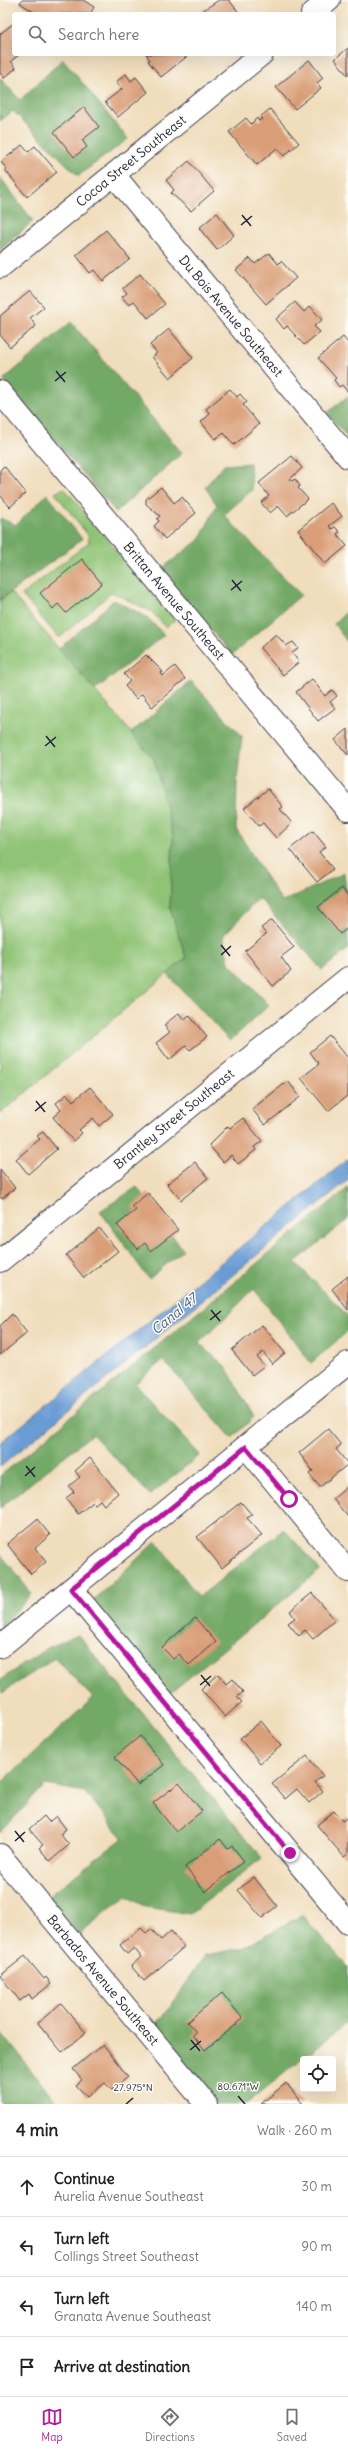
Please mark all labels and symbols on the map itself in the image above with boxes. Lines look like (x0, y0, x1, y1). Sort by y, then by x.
street label: Cocoa Street Southeast (73, 111, 190, 211)
street label: Du Bois Avenue Southeast (175, 252, 287, 381)
street label: Brittan Avenue Southeast (120, 538, 229, 664)
street label: Brantley Street Southeast (110, 1065, 238, 1173)
water label: Canal 47 (147, 1288, 202, 1338)
route start (280, 1490, 298, 1508)
route end (281, 1844, 299, 1862)
street label: Barbados Avenue Southeast (43, 1911, 163, 2049)
text: 80.671°W (217, 2080, 259, 2093)
text: 27.975°N (113, 2081, 153, 2094)

